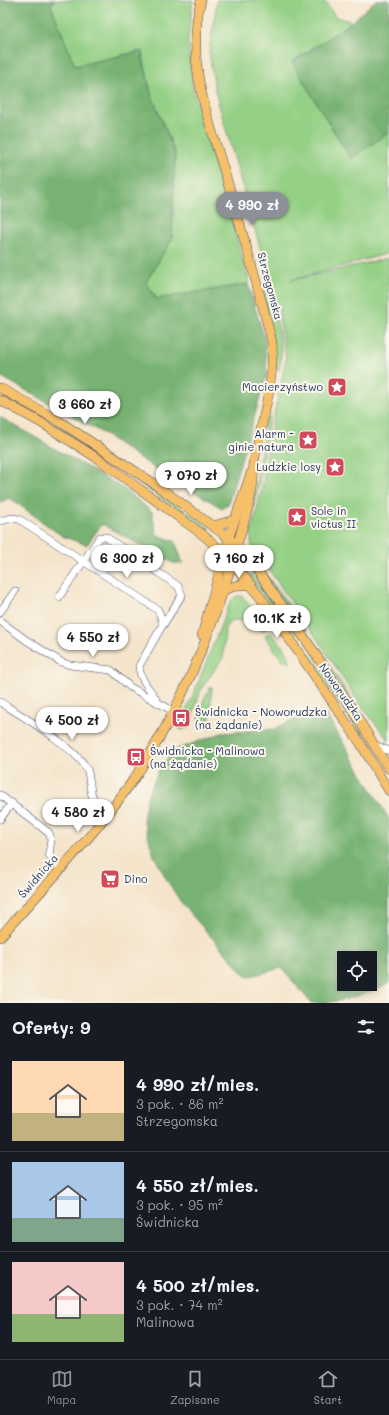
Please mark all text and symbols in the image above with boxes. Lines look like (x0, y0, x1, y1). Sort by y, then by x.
pin: 4 990 zł (211, 192, 293, 226)
text: 4 990 zł (225, 196, 279, 213)
street label: Strzegomska (254, 251, 287, 321)
place icon: Macierzyństwo (326, 376, 348, 398)
place label: Macierzyństwo (242, 379, 323, 394)
pin: 3 660 zł (44, 391, 126, 425)
text: 3 660 zł (58, 395, 112, 412)
place label: Alarm - ginie natura (228, 426, 294, 454)
place icon: Alarm - ginie natura (297, 429, 319, 451)
place icon: Ludzkie losy (324, 456, 346, 478)
place label: Ludzkie losy (256, 459, 321, 474)
pin: 7 070 zł (150, 462, 232, 496)
text: 7 070 zł (165, 466, 217, 483)
place label: Sole in victus II (311, 503, 356, 531)
place icon: Sole in victus II (286, 506, 308, 528)
pin: 6 300 zł (86, 545, 168, 579)
pin: 7 160 zł (198, 545, 280, 579)
text: 6 300 zł (100, 549, 154, 566)
text: 7 160 zł (214, 549, 264, 566)
pin: 10.1K zł (236, 605, 318, 639)
text: 10.1K zł (252, 609, 302, 626)
pin: 4 550 zł (52, 624, 134, 658)
text: 4 550 zł (66, 628, 120, 645)
street label: Noworudzka (316, 660, 367, 724)
place label: Świdnicka - Noworudzka (na żądanie) (195, 704, 328, 732)
pin: 4 500 zł (31, 707, 113, 741)
bus stop icon: Świdnicka - Noworudzka (na żądanie) (170, 707, 192, 729)
text: 4 500 zł (45, 711, 99, 728)
place label: Świdnicka - Malinowa (na żądanie) (150, 743, 265, 771)
bus stop icon: Świdnicka - Malinowa (na żądanie) (125, 746, 147, 768)
pin: 4 580 zł (37, 799, 119, 833)
text: 4 580 zł (51, 803, 105, 820)
street label: Świdnicka (14, 850, 61, 901)
supermarket icon: Dino (99, 868, 121, 890)
place label: Dino (124, 871, 148, 886)
map controls (337, 951, 377, 991)
button: locate (337, 951, 377, 991)
text: Oferty: 9 (12, 1016, 91, 1038)
icon: filters (355, 1016, 377, 1038)
text: 4 990 zł/mies. (136, 1073, 259, 1095)
icon: home (44, 1077, 92, 1125)
text: 3 pok. · 86 m² (136, 1095, 223, 1112)
text: Strzegomska (136, 1112, 218, 1129)
text: 4 550 zł/mies. (136, 1174, 259, 1196)
icon: home (44, 1178, 92, 1226)
text: 3 pok. · 95 m² (136, 1196, 223, 1213)
text: Świdnicka (136, 1213, 199, 1230)
text: 4 500 zł/mies. (136, 1274, 260, 1296)
icon: home (44, 1278, 92, 1326)
text: 3 pok. · 74 m² (136, 1296, 223, 1313)
text: Malinowa (136, 1313, 195, 1330)
tab: Mapa (47, 1368, 76, 1407)
tab: Zapisane (170, 1368, 220, 1407)
tab: Start (314, 1368, 342, 1407)

